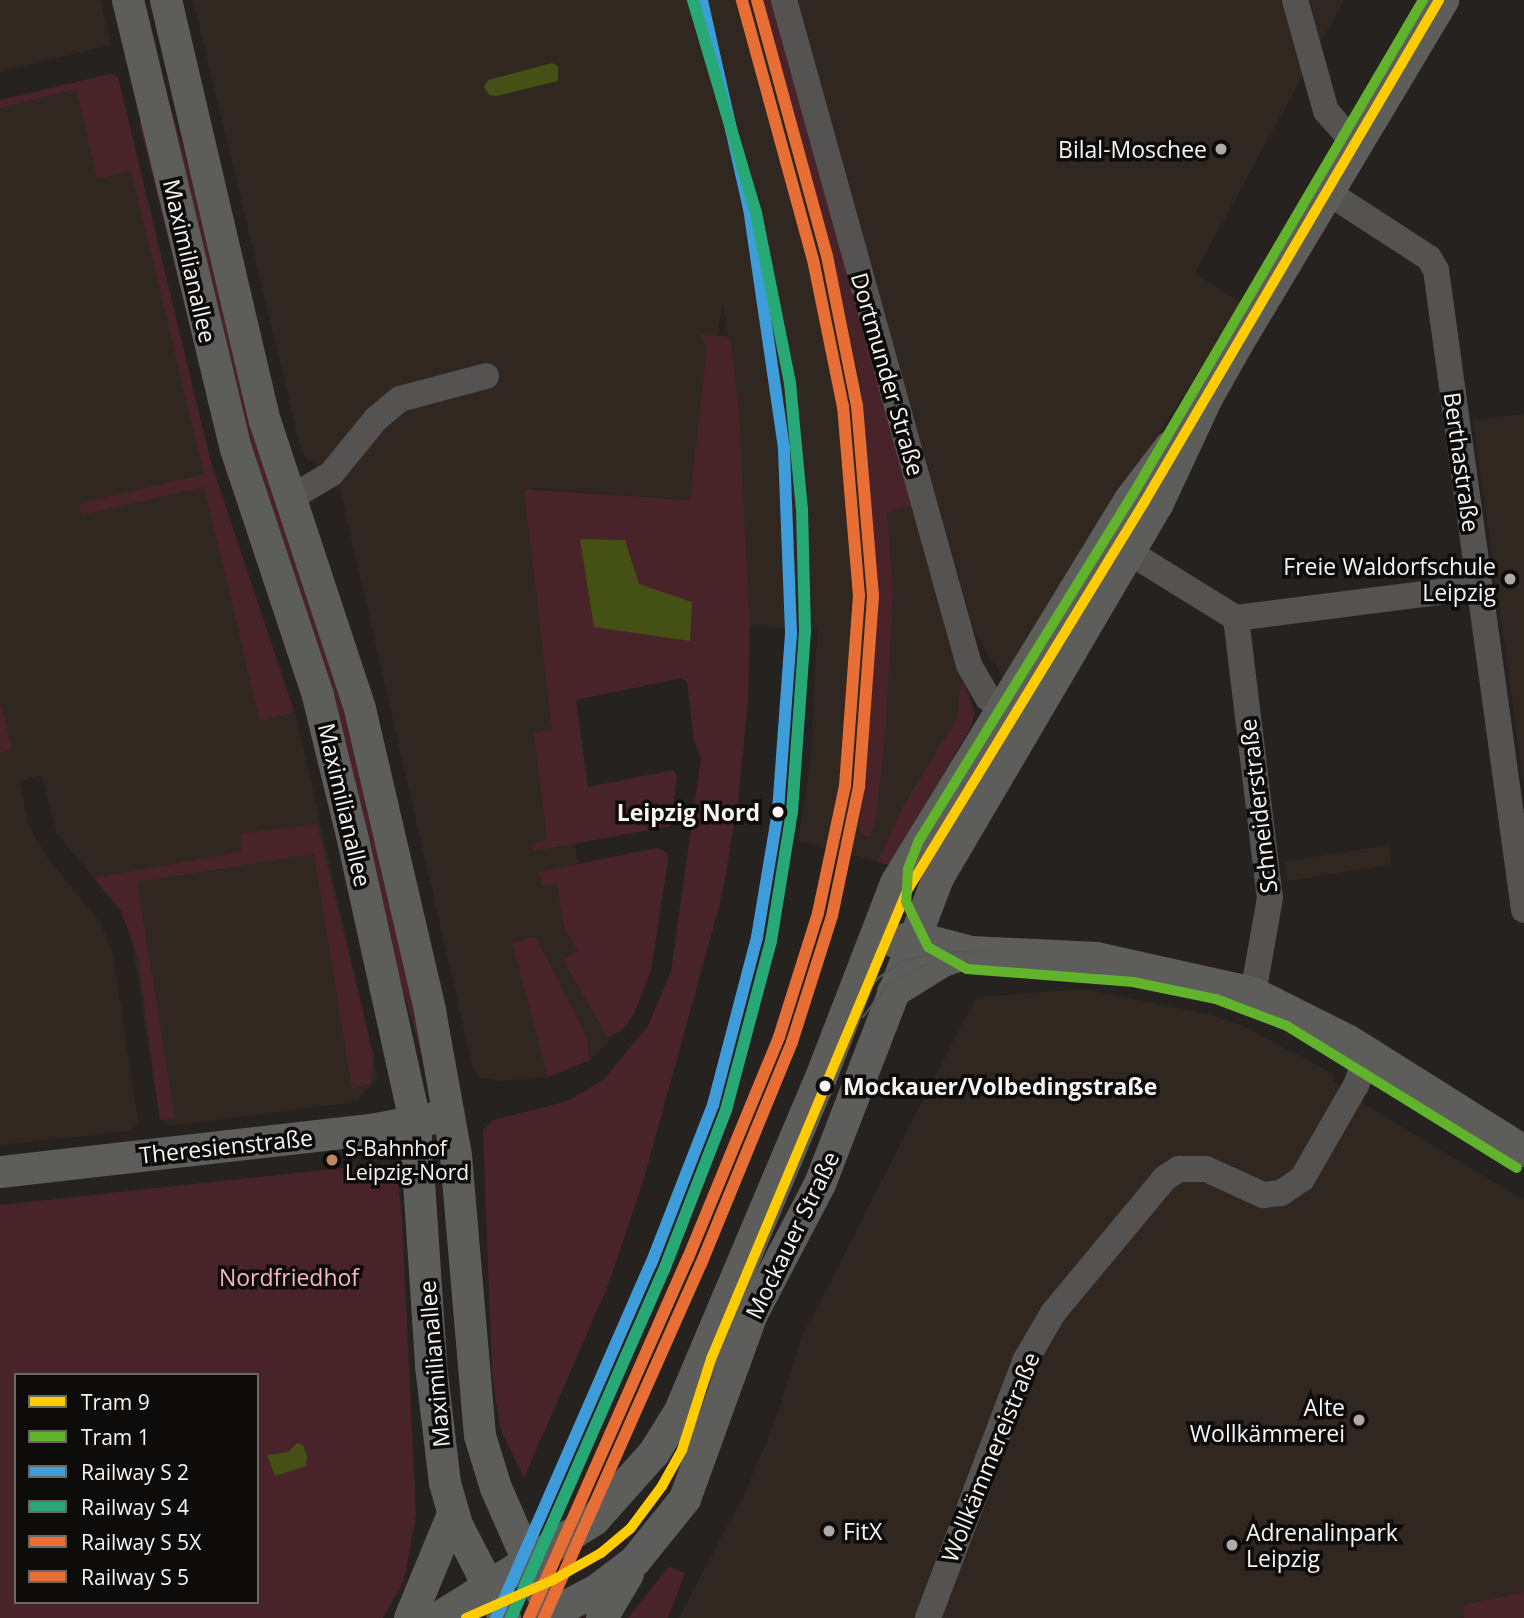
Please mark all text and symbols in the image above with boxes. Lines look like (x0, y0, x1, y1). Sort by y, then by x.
place label: Bilal-Moschee (1058, 135, 1207, 163)
marker: Bilal-Moschee (1213, 141, 1229, 157)
street label: Maximilianallee (158, 176, 222, 346)
street label: Dortmunder Straße (846, 269, 930, 479)
street label: Berthastraße (1439, 390, 1485, 534)
place label: Freie Waldorfschule Leipzig (1283, 552, 1496, 606)
marker: Freie Waldorfschule Leipzig (1502, 571, 1518, 587)
street label: Schneiderstraße (1234, 717, 1282, 895)
street label: Maximilianallee (313, 720, 377, 890)
place label: Leipzig Nord (617, 798, 760, 826)
marker: Leipzig Nord (766, 800, 790, 824)
place label: Mockauer/Volbedingstraße (843, 1072, 1157, 1100)
marker: Mockauer/Volbedingstraße (813, 1074, 837, 1098)
street label: Theresienstraße (138, 1123, 314, 1169)
place label: S-Bahnhof Leipzig-Nord (345, 1135, 469, 1185)
street label: Mockauer Straße (739, 1147, 845, 1323)
marker: S-Bahnhof Leipzig-Nord (325, 1153, 339, 1167)
park label: Nordfriedhof (219, 1263, 359, 1291)
street label: Maximilianallee (413, 1280, 455, 1448)
street label: Wollkämmereistraße (935, 1348, 1045, 1566)
legend (14, 1373, 259, 1604)
text: Tram 9 (81, 1388, 150, 1416)
place label: Alte Wollkämmerei (1190, 1393, 1345, 1447)
marker: Alte Wollkämmerei (1351, 1412, 1367, 1428)
text: Tram 1 (81, 1423, 150, 1451)
text: Railway S 2 (81, 1458, 189, 1486)
text: Railway S 4 (81, 1493, 189, 1521)
place label: FitX (843, 1517, 882, 1545)
place label: Adrenalinpark Leipzig (1246, 1518, 1398, 1572)
marker: FitX (821, 1523, 837, 1539)
text: Railway S 5X (81, 1528, 201, 1556)
marker: Adrenalinpark Leipzig (1224, 1537, 1240, 1553)
text: Railway S 5 (81, 1563, 189, 1591)

